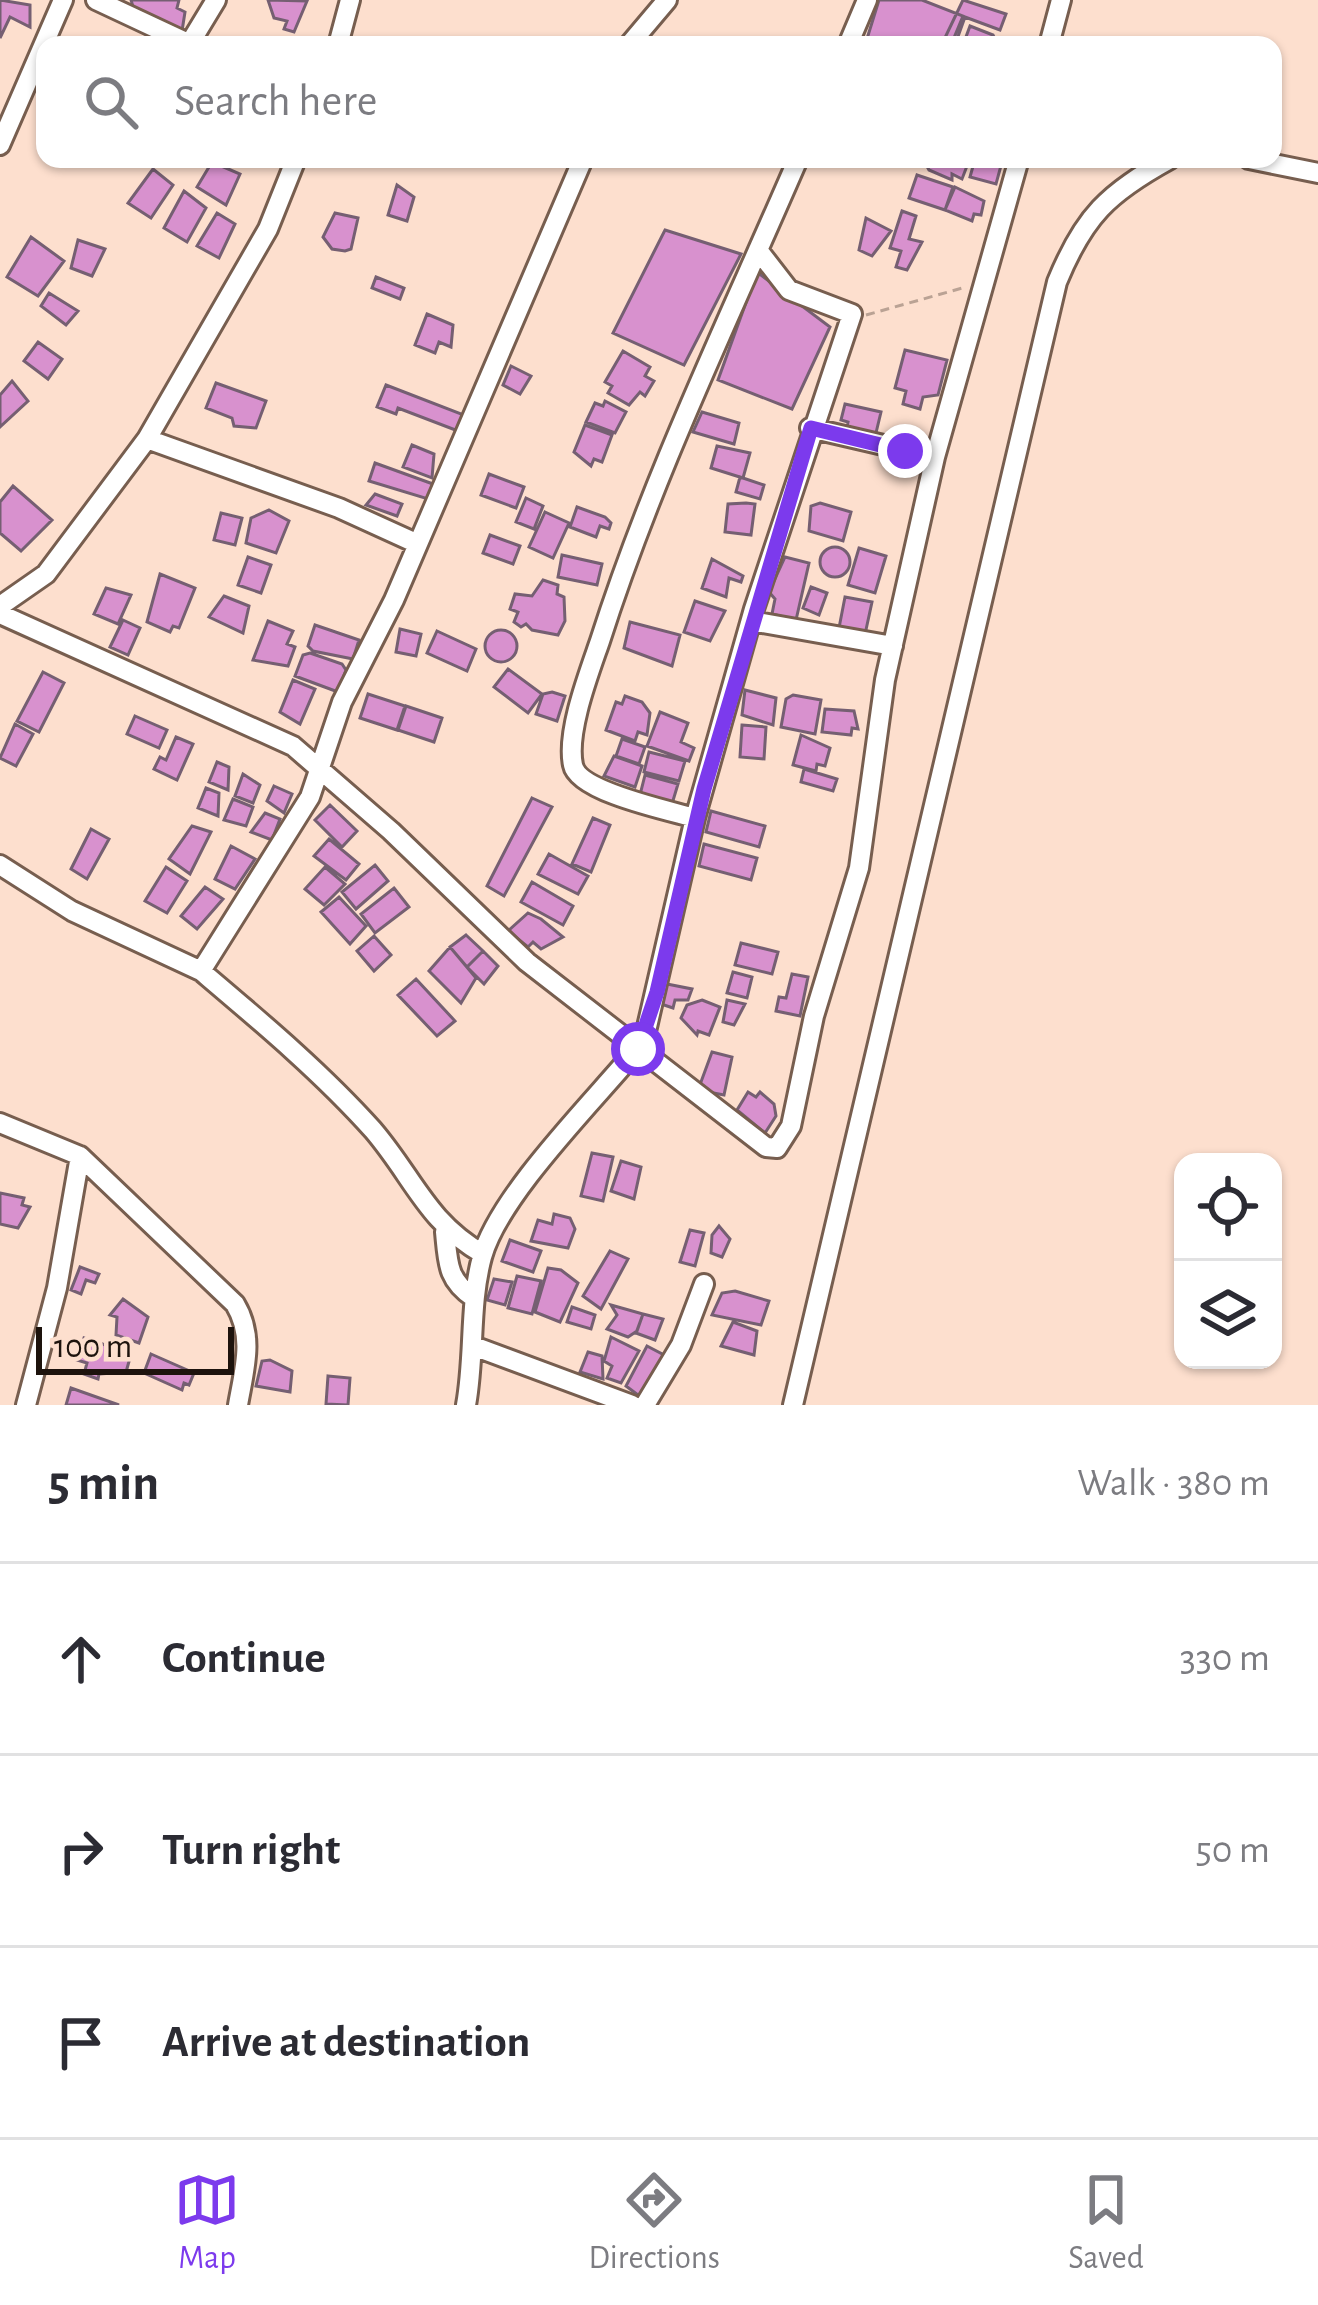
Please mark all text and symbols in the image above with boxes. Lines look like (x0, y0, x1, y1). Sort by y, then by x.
search box (36, 36, 1282, 168)
icon: search (78, 69, 144, 135)
text: Search here (174, 79, 377, 124)
route end (878, 424, 932, 478)
route start (611, 1022, 665, 1076)
map controls (1174, 1153, 1282, 1369)
button: locate (1174, 1153, 1282, 1261)
button: layers (1174, 1261, 1282, 1369)
scale bar (36, 1321, 234, 1374)
text: 100 m (54, 1331, 132, 1364)
text: 5 min (48, 1458, 159, 1509)
text: Walk · 380 m (1077, 1464, 1270, 1503)
icon: ahead (48, 1626, 114, 1692)
text: Continue (162, 1636, 326, 1681)
text: 330 m (1180, 1639, 1270, 1678)
icon: right (48, 1818, 114, 1884)
text: Turn right (162, 1828, 340, 1873)
text: 50 m (1195, 1831, 1270, 1870)
icon: arrive (48, 2010, 114, 2076)
text: Arrive at destination (162, 2020, 530, 2065)
tab: Map (174, 2167, 240, 2279)
tab: Directions (588, 2167, 720, 2279)
tab: Saved (1068, 2167, 1144, 2279)

